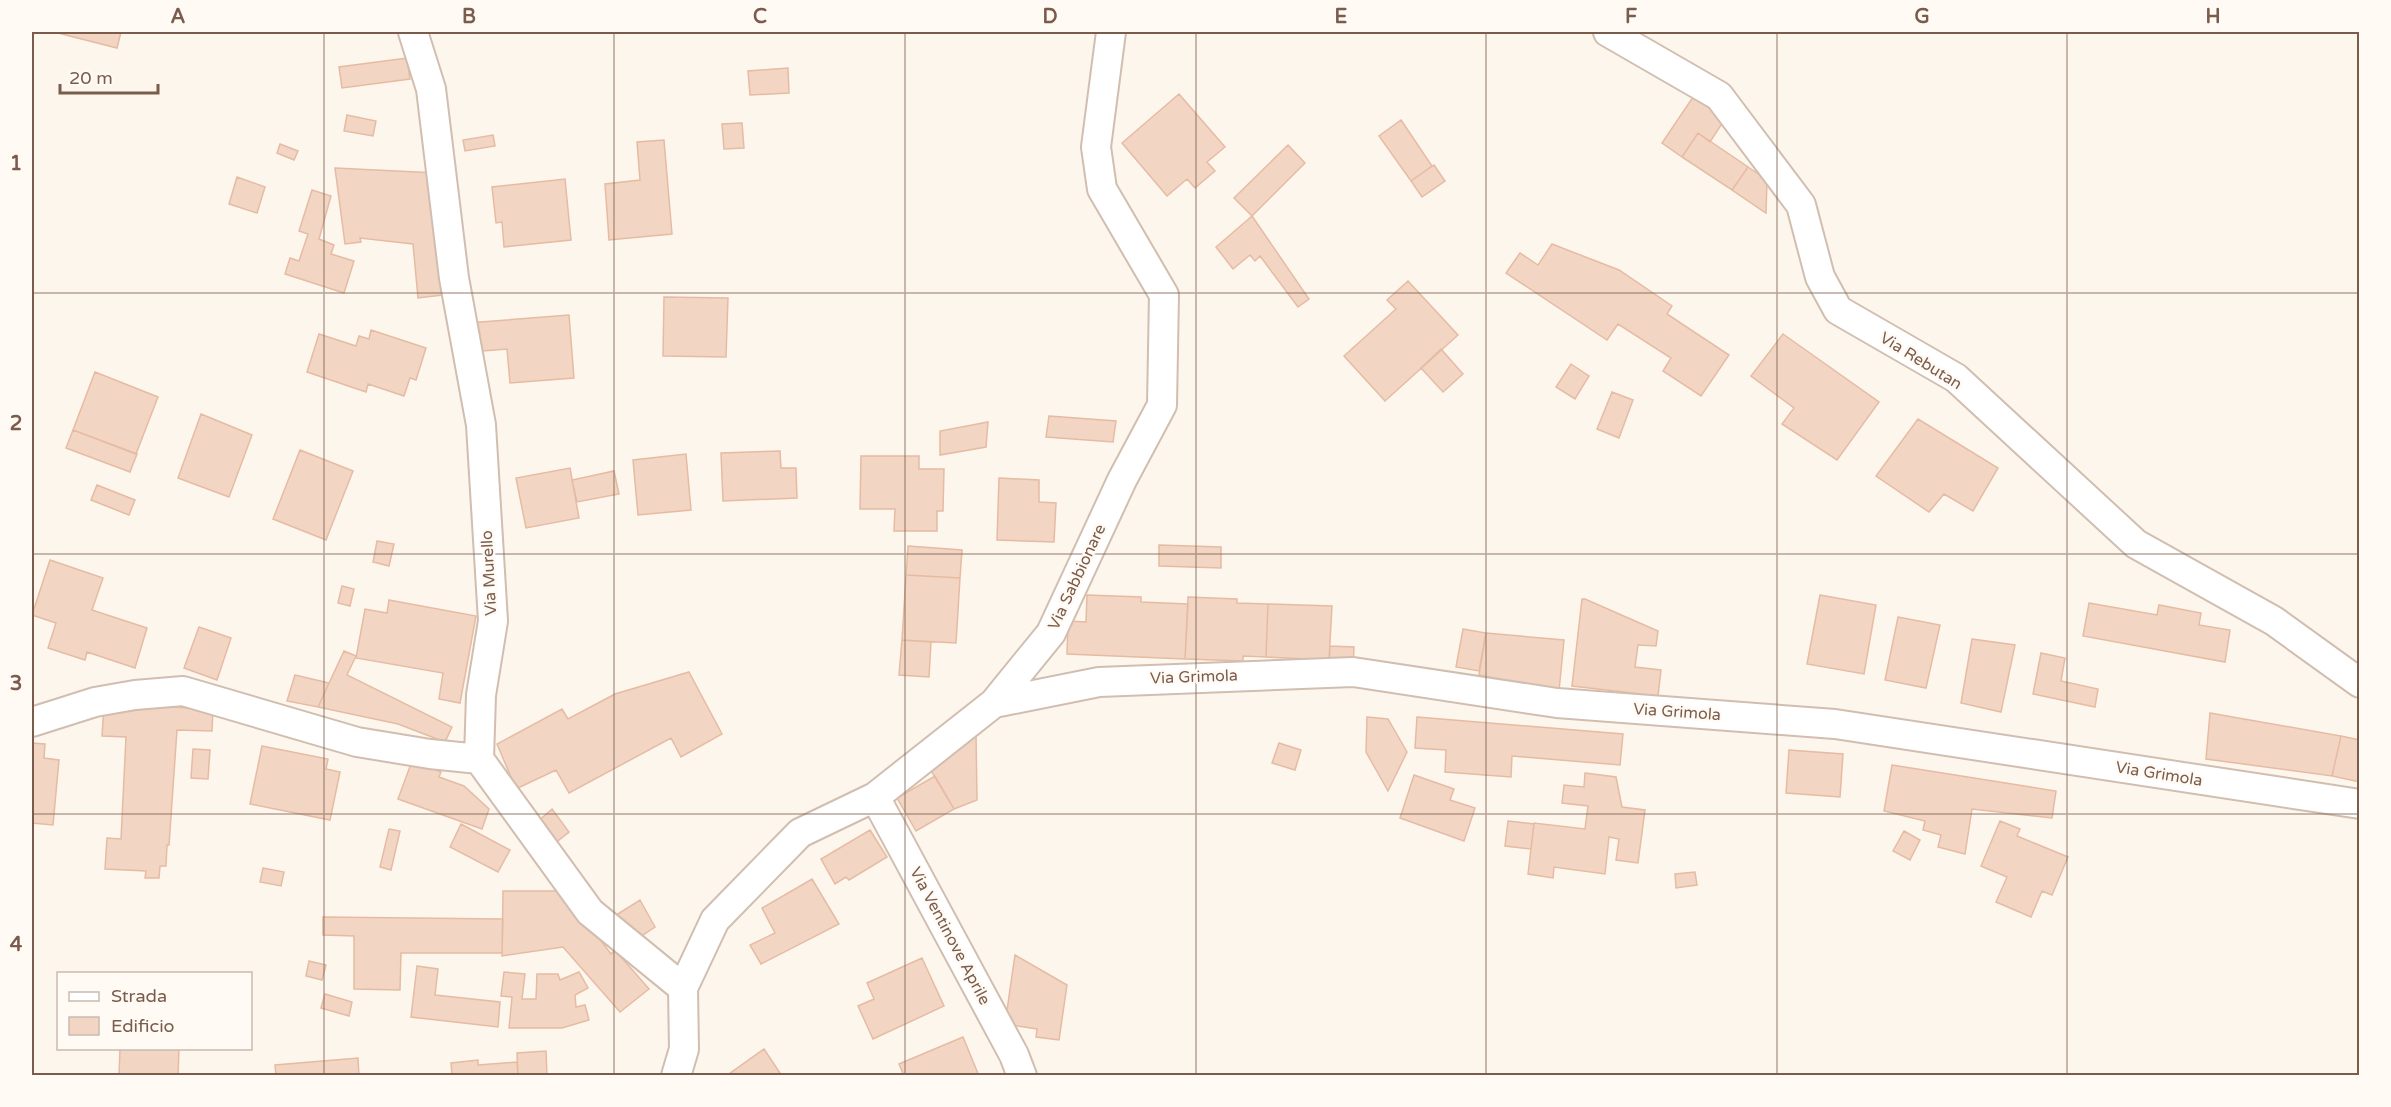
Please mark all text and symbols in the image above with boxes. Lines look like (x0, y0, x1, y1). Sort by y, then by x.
text: A (171, 5, 186, 29)
text: B (462, 5, 476, 29)
text: C (753, 5, 767, 29)
text: D (1042, 5, 1058, 29)
text: E (1335, 5, 1348, 29)
text: F (1625, 5, 1637, 29)
text: G (1914, 5, 1930, 29)
text: H (2205, 5, 2221, 29)
scale bar (60, 57, 158, 95)
text: 20 m (69, 67, 113, 89)
text: 1 (10, 152, 22, 176)
street label: Via Rebutan (1876, 328, 1966, 394)
text: 2 (10, 412, 22, 436)
street label: Via Sabbionare (1044, 521, 1110, 633)
street label: Via Murello (477, 530, 501, 616)
street label: Via Grimola (1150, 665, 1238, 689)
text: 3 (10, 672, 22, 696)
street label: Via Grimola (1633, 699, 1721, 725)
street label: Via Grimola (2114, 757, 2204, 791)
street label: Via Ventinove Aprile (905, 864, 995, 1008)
text: 4 (10, 933, 23, 957)
legend (57, 972, 252, 1050)
text: Strada (111, 985, 167, 1007)
text: Edificio (111, 1015, 175, 1037)

